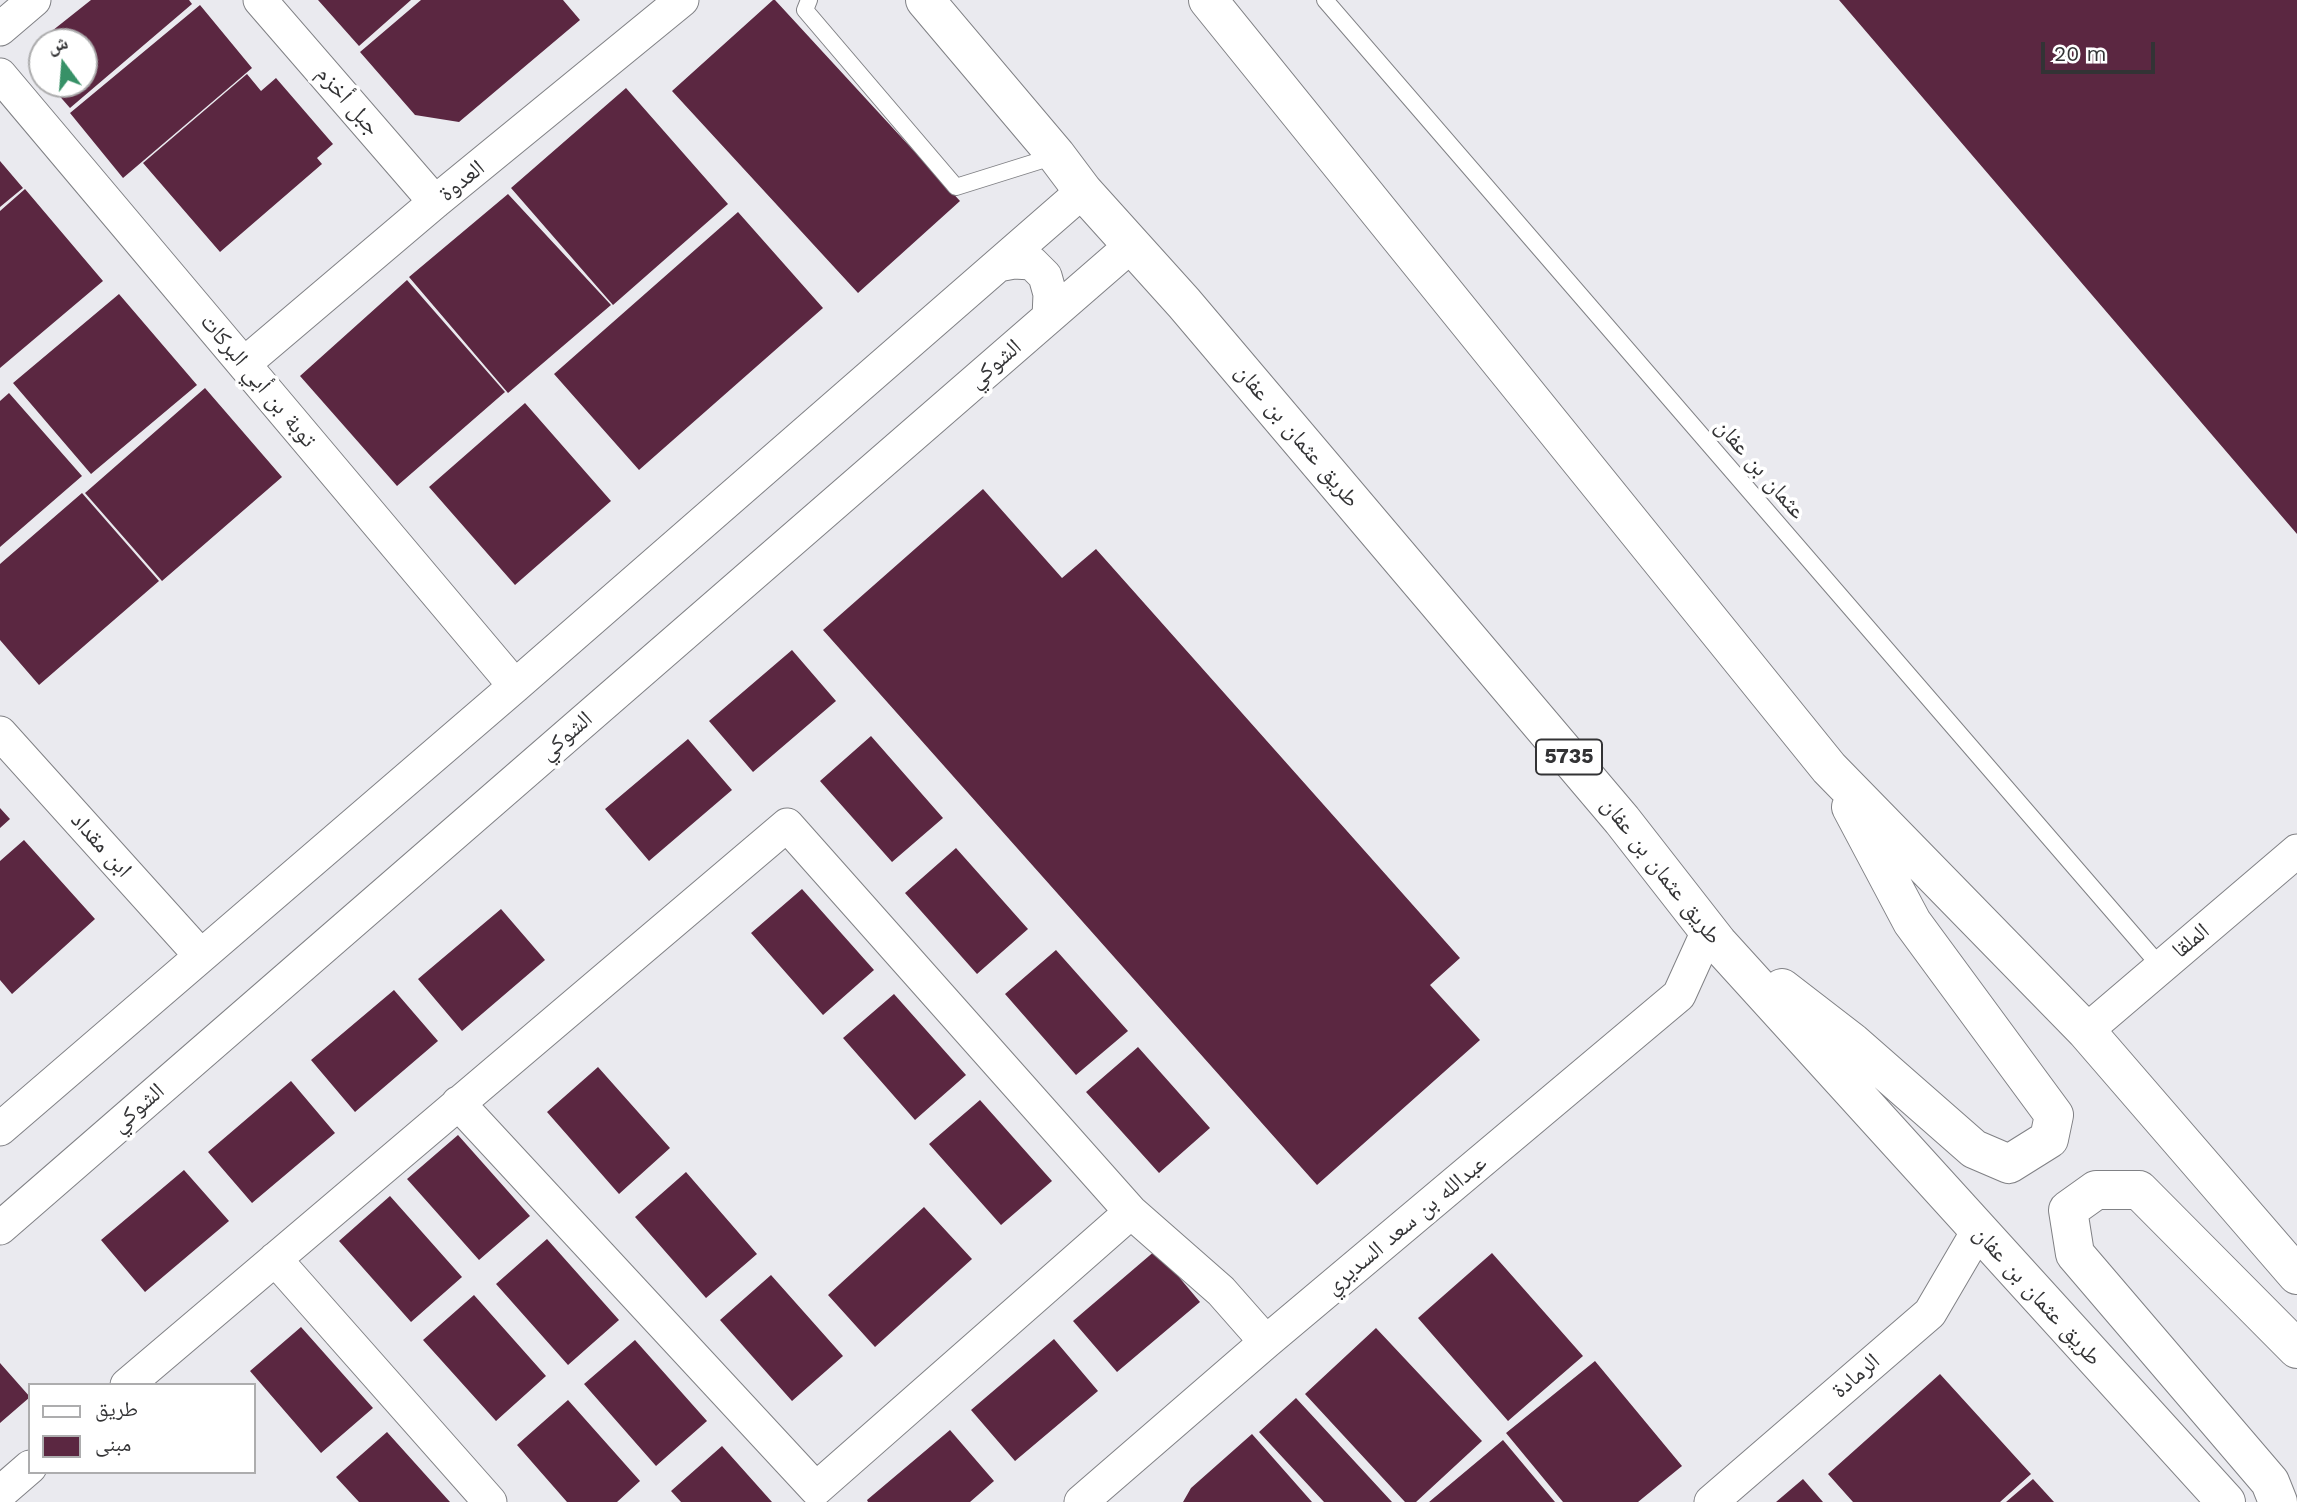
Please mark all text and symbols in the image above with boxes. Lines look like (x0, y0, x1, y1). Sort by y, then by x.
north arrow (28, 28, 98, 98)
scale bar (2045, 28, 2159, 72)
text: ش (45, 30, 70, 58)
text: 20 m (2054, 41, 2106, 66)
street label: جبل أخزم (310, 60, 386, 142)
street label: العدوة (434, 154, 490, 208)
street label: توبة بن أبي البركات (194, 309, 322, 453)
street label: الشوكي (963, 333, 1027, 395)
street label: طريق عثمان بن عفان (1229, 359, 1365, 513)
street label: عثمان بن عفان (1709, 413, 1811, 525)
street label: الشوكي (534, 705, 598, 767)
road number: 5735 (1536, 740, 1602, 774)
street label: طريق عثمان بن عفان (1595, 792, 1727, 950)
street label: ابن مقداد (65, 807, 137, 883)
street label: الملقا (2167, 918, 2215, 964)
street label: الشوكي (106, 1077, 170, 1139)
street label: عبدالله بن سعد السديري (1320, 1149, 1492, 1301)
street label: طريق عثمان بن عفان (1967, 1220, 2107, 1372)
street label: الرمادة (1826, 1348, 1886, 1404)
legend (28, 1383, 256, 1474)
text: طريق (95, 1396, 138, 1421)
text: مبنى (95, 1431, 131, 1456)

